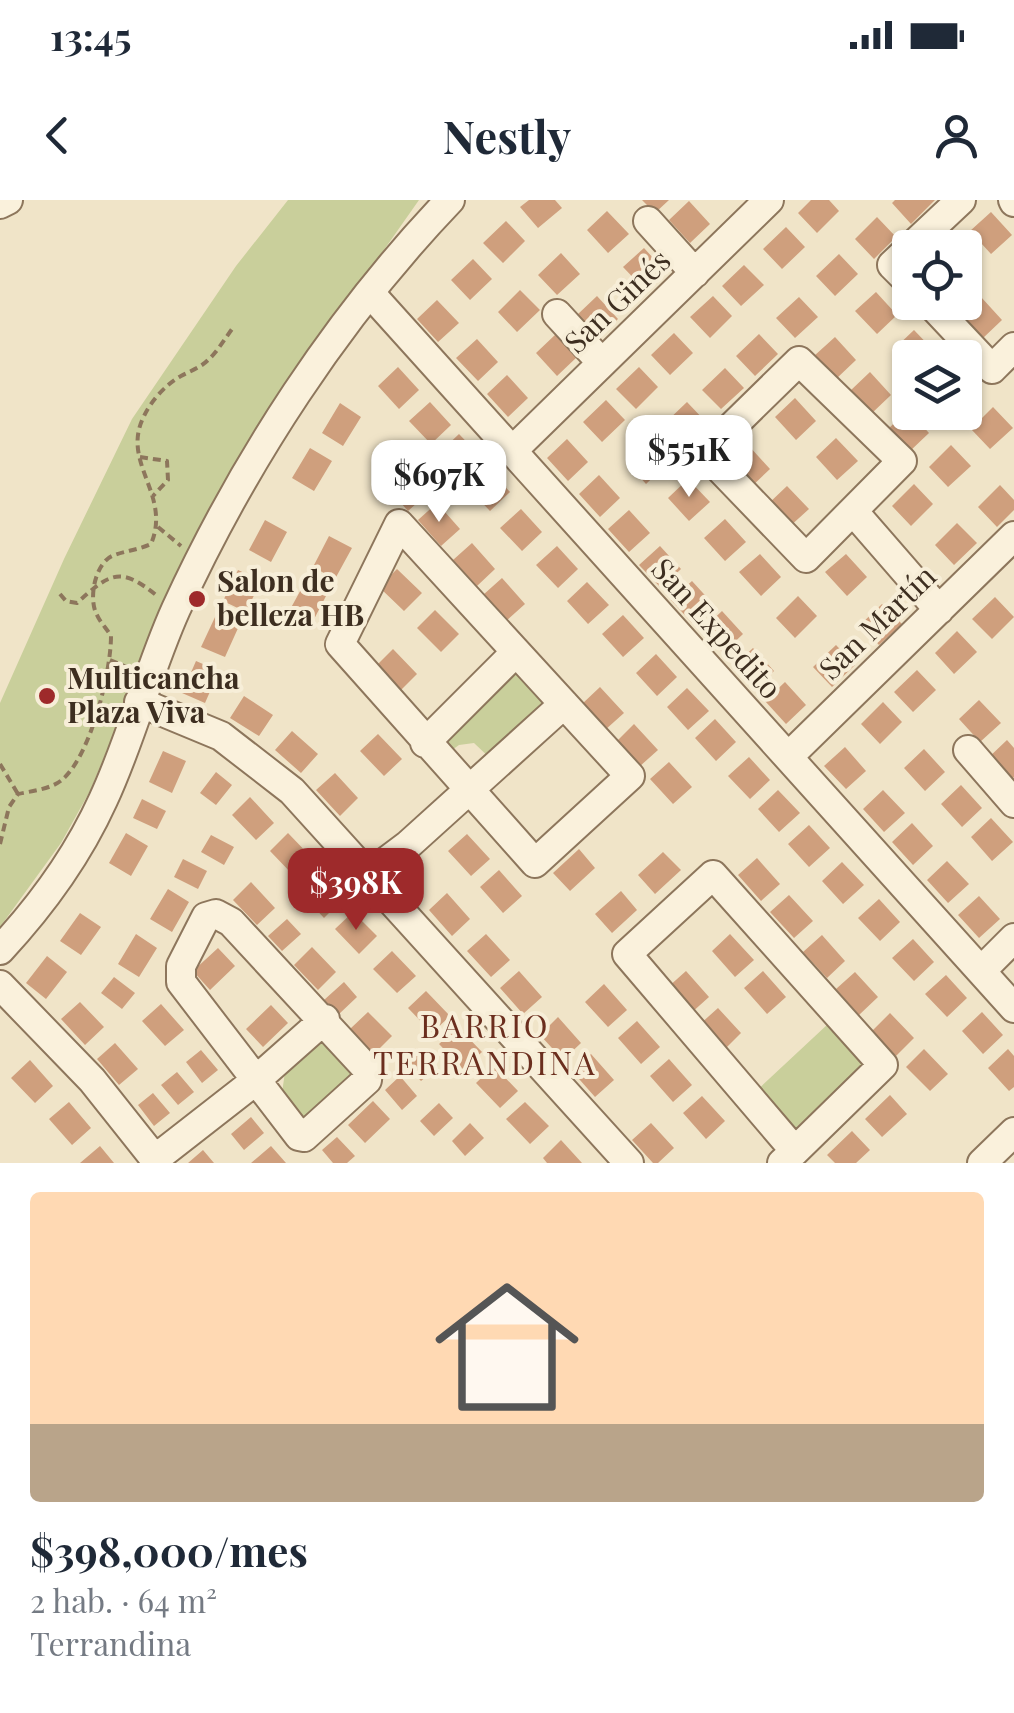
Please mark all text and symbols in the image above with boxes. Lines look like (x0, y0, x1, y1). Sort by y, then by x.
text: 13:45 (50, 10, 131, 61)
text: Nestly (443, 105, 571, 165)
icon: back (30, 108, 85, 163)
icon: person (929, 108, 984, 163)
map controls (892, 230, 982, 430)
button: locate (892, 230, 982, 320)
street label: San Ginés (555, 240, 678, 361)
button: layers (892, 340, 982, 430)
pin: $551K (619, 415, 759, 500)
text: $551K (648, 426, 730, 469)
pin: $697K (369, 440, 509, 525)
text: $697K (393, 451, 485, 494)
street label: San Expedito (644, 549, 791, 707)
street label: San Martín (809, 556, 944, 687)
place label: Salon de belleza HB (217, 560, 364, 634)
marker: Salon de belleza HB (186, 588, 208, 610)
place label: Multicancha Plaza Viva (67, 657, 240, 731)
marker: Multicancha Plaza Viva (36, 685, 58, 707)
pin: $398K (286, 848, 426, 933)
text: $398K (310, 859, 402, 902)
district label: BARRIO TERRANDINA (373, 1003, 597, 1083)
icon: home (417, 1257, 597, 1437)
text: $398,000/mes (30, 1522, 308, 1578)
text: 2 hab. · 64 m² (30, 1578, 217, 1621)
text: Terrandina (30, 1621, 191, 1664)

